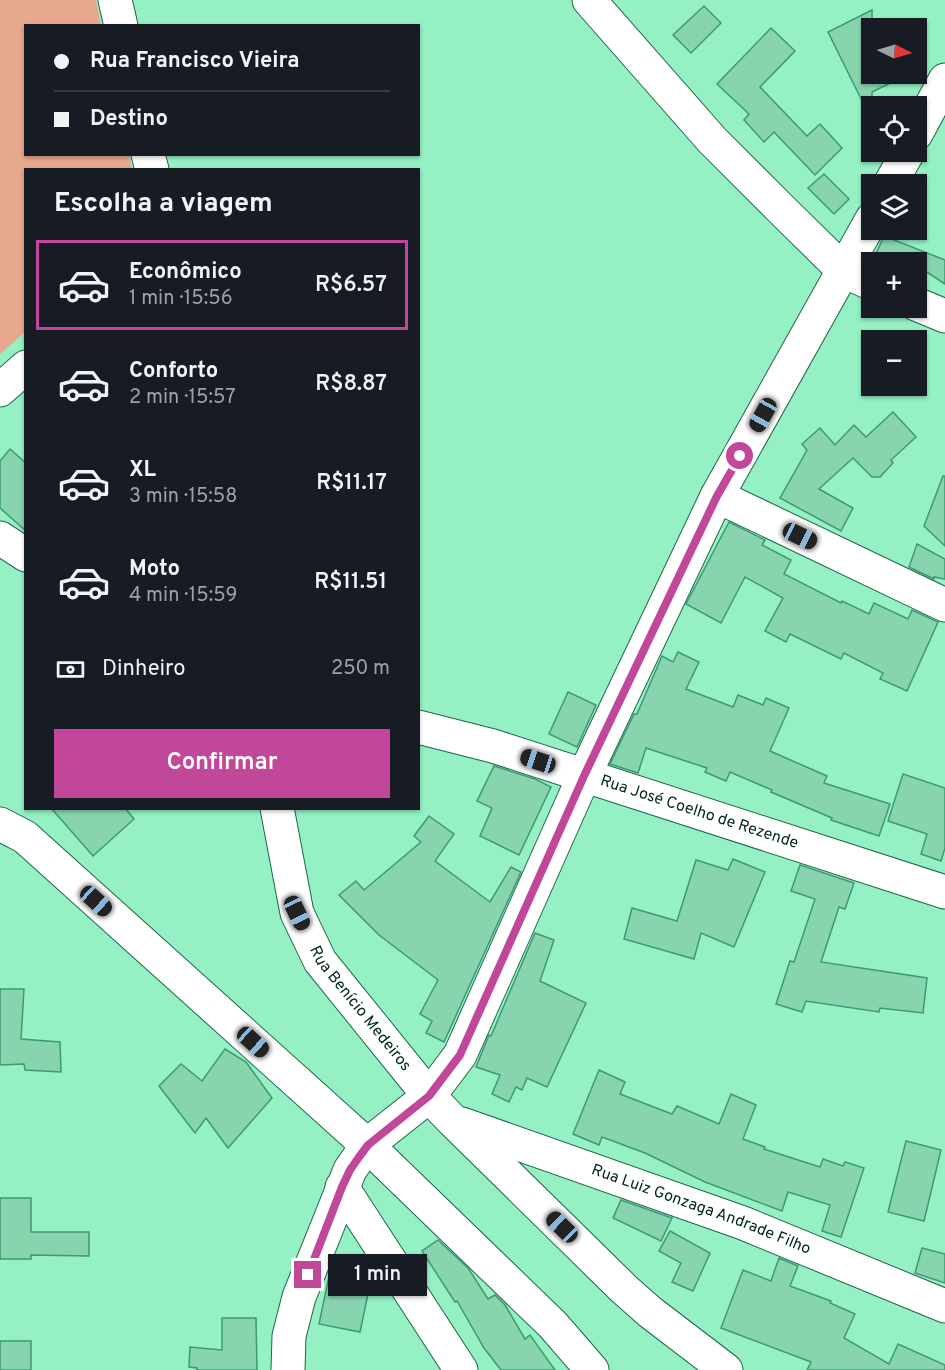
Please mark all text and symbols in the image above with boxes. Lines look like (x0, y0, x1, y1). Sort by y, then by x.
north arrow (861, 18, 927, 84)
map controls (861, 18, 927, 396)
text: Rua Francisco Vieira (90, 48, 300, 75)
button: locate (861, 96, 927, 162)
text: Destino (90, 106, 168, 133)
button: layers (861, 174, 927, 240)
text: Escolha a viagem (54, 187, 273, 221)
button: + (861, 252, 927, 318)
icon: car (57, 258, 111, 312)
text: Econômico (129, 259, 242, 286)
text: R$6.57 (315, 272, 387, 299)
text: 1 min · 15:56 (129, 286, 233, 312)
button: − (861, 330, 927, 396)
icon: car (57, 357, 111, 411)
text: Conforto (129, 358, 218, 385)
text: R$8.87 (315, 371, 387, 398)
text: 2 min · 15:57 (129, 385, 236, 411)
car (746, 395, 780, 435)
route start (726, 442, 753, 469)
icon: car (57, 456, 111, 510)
text: XL (129, 457, 156, 484)
text: R$11.17 (316, 470, 387, 497)
text: 3 min · 15:58 (129, 484, 237, 510)
car (780, 520, 820, 552)
icon: car (57, 555, 111, 609)
text: Moto (129, 556, 180, 583)
text: R$11.51 (314, 569, 387, 596)
text: 4 min · 15:59 (129, 583, 237, 609)
icon: cash (54, 653, 87, 686)
text: Dinheiro (102, 656, 185, 683)
text: 250 m (331, 656, 390, 682)
button: Confirmar (54, 729, 390, 798)
car (518, 747, 558, 775)
street label: Rua José Coelho de Rezende (598, 771, 801, 854)
car (77, 882, 115, 920)
car (281, 893, 313, 933)
street label: Rua Benício Medeiros (304, 943, 415, 1076)
car (234, 1023, 272, 1061)
street label: Rua Luiz Gonzaga Andrade Filho (589, 1160, 814, 1260)
car (543, 1208, 581, 1246)
callout: 1 min (329, 1254, 428, 1296)
route end (294, 1261, 321, 1288)
text: 1 min (354, 1262, 401, 1288)

